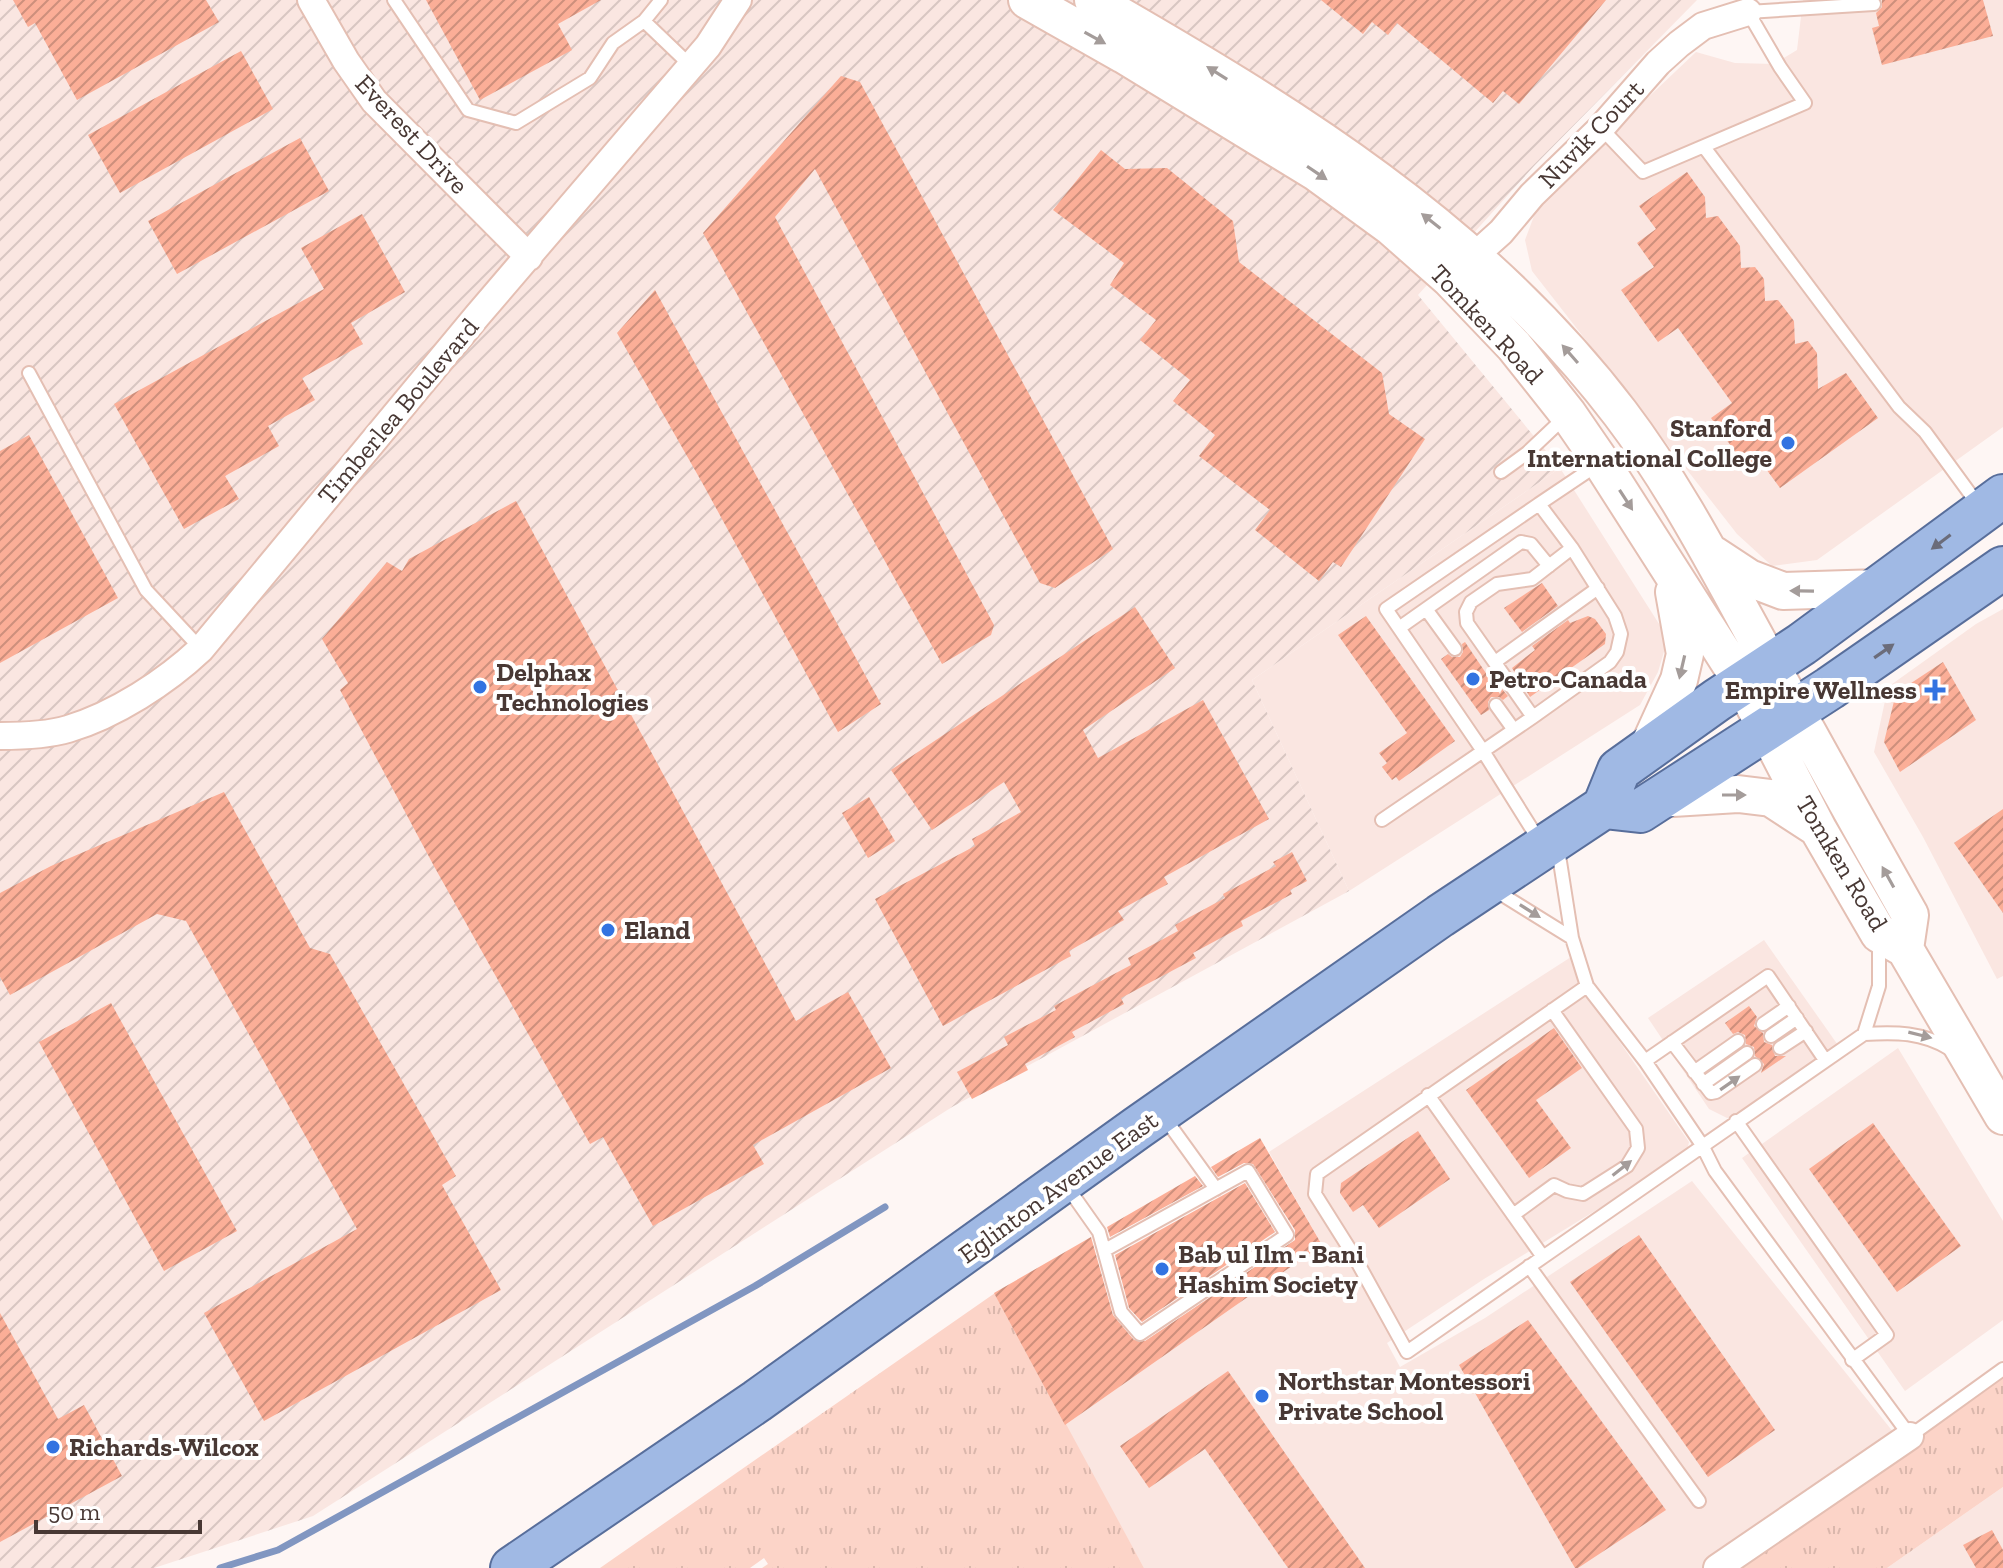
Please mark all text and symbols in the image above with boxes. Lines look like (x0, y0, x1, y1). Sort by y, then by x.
one-way arrow (1084, 31, 1106, 45)
one-way arrow (1206, 67, 1228, 81)
street label: Everest Drive (349, 68, 475, 200)
street label: Nuvik Court (1532, 73, 1651, 195)
one-way arrow (1307, 166, 1328, 181)
one-way arrow (1421, 213, 1441, 229)
street label: Tomken Road (1423, 257, 1551, 391)
street label: Timberlea Boulevard (311, 311, 485, 511)
one-way arrow (1562, 344, 1579, 364)
place label: Stanford International College (1527, 412, 1772, 474)
marker: Stanford International College (1779, 434, 1797, 452)
one-way arrow (1618, 489, 1633, 510)
one-way arrow (1931, 533, 1952, 549)
one-way arrow (1789, 585, 1814, 597)
one-way arrow (1873, 643, 1895, 659)
one-way arrow (1675, 654, 1687, 679)
place label: Delphax Technologies (496, 656, 649, 718)
place label: Petro-Canada (1489, 663, 1647, 695)
marker: Petro-Canada (1464, 670, 1482, 688)
place label: Empire Wellness (1725, 674, 1917, 706)
marker: Delphax Technologies (471, 678, 489, 696)
marker: Empire Wellness (1924, 679, 1946, 701)
one-way arrow (1722, 789, 1747, 801)
street label: Tomken Road (1789, 790, 1895, 936)
one-way arrow (1882, 866, 1896, 888)
one-way arrow (1519, 904, 1541, 918)
place label: Eland (624, 914, 690, 946)
marker: Eland (599, 921, 617, 939)
one-way arrow (1908, 1030, 1933, 1042)
one-way arrow (1720, 1076, 1741, 1091)
street label: Eglinton Avenue East (952, 1104, 1164, 1270)
one-way arrow (1612, 1160, 1632, 1176)
place label: Bab ul Ilm - Bani Hashim Society (1178, 1238, 1364, 1300)
marker: Bab ul Ilm - Bani Hashim Society (1153, 1260, 1171, 1278)
place label: Northstar Montessori Private School (1278, 1365, 1531, 1427)
marker: Northstar Montessori Private School (1253, 1387, 1271, 1405)
place label: Richards-Wilcox (69, 1431, 259, 1463)
marker: Richards-Wilcox (44, 1438, 62, 1456)
scale bar (36, 1484, 200, 1534)
text: 50 m (48, 1497, 101, 1526)

